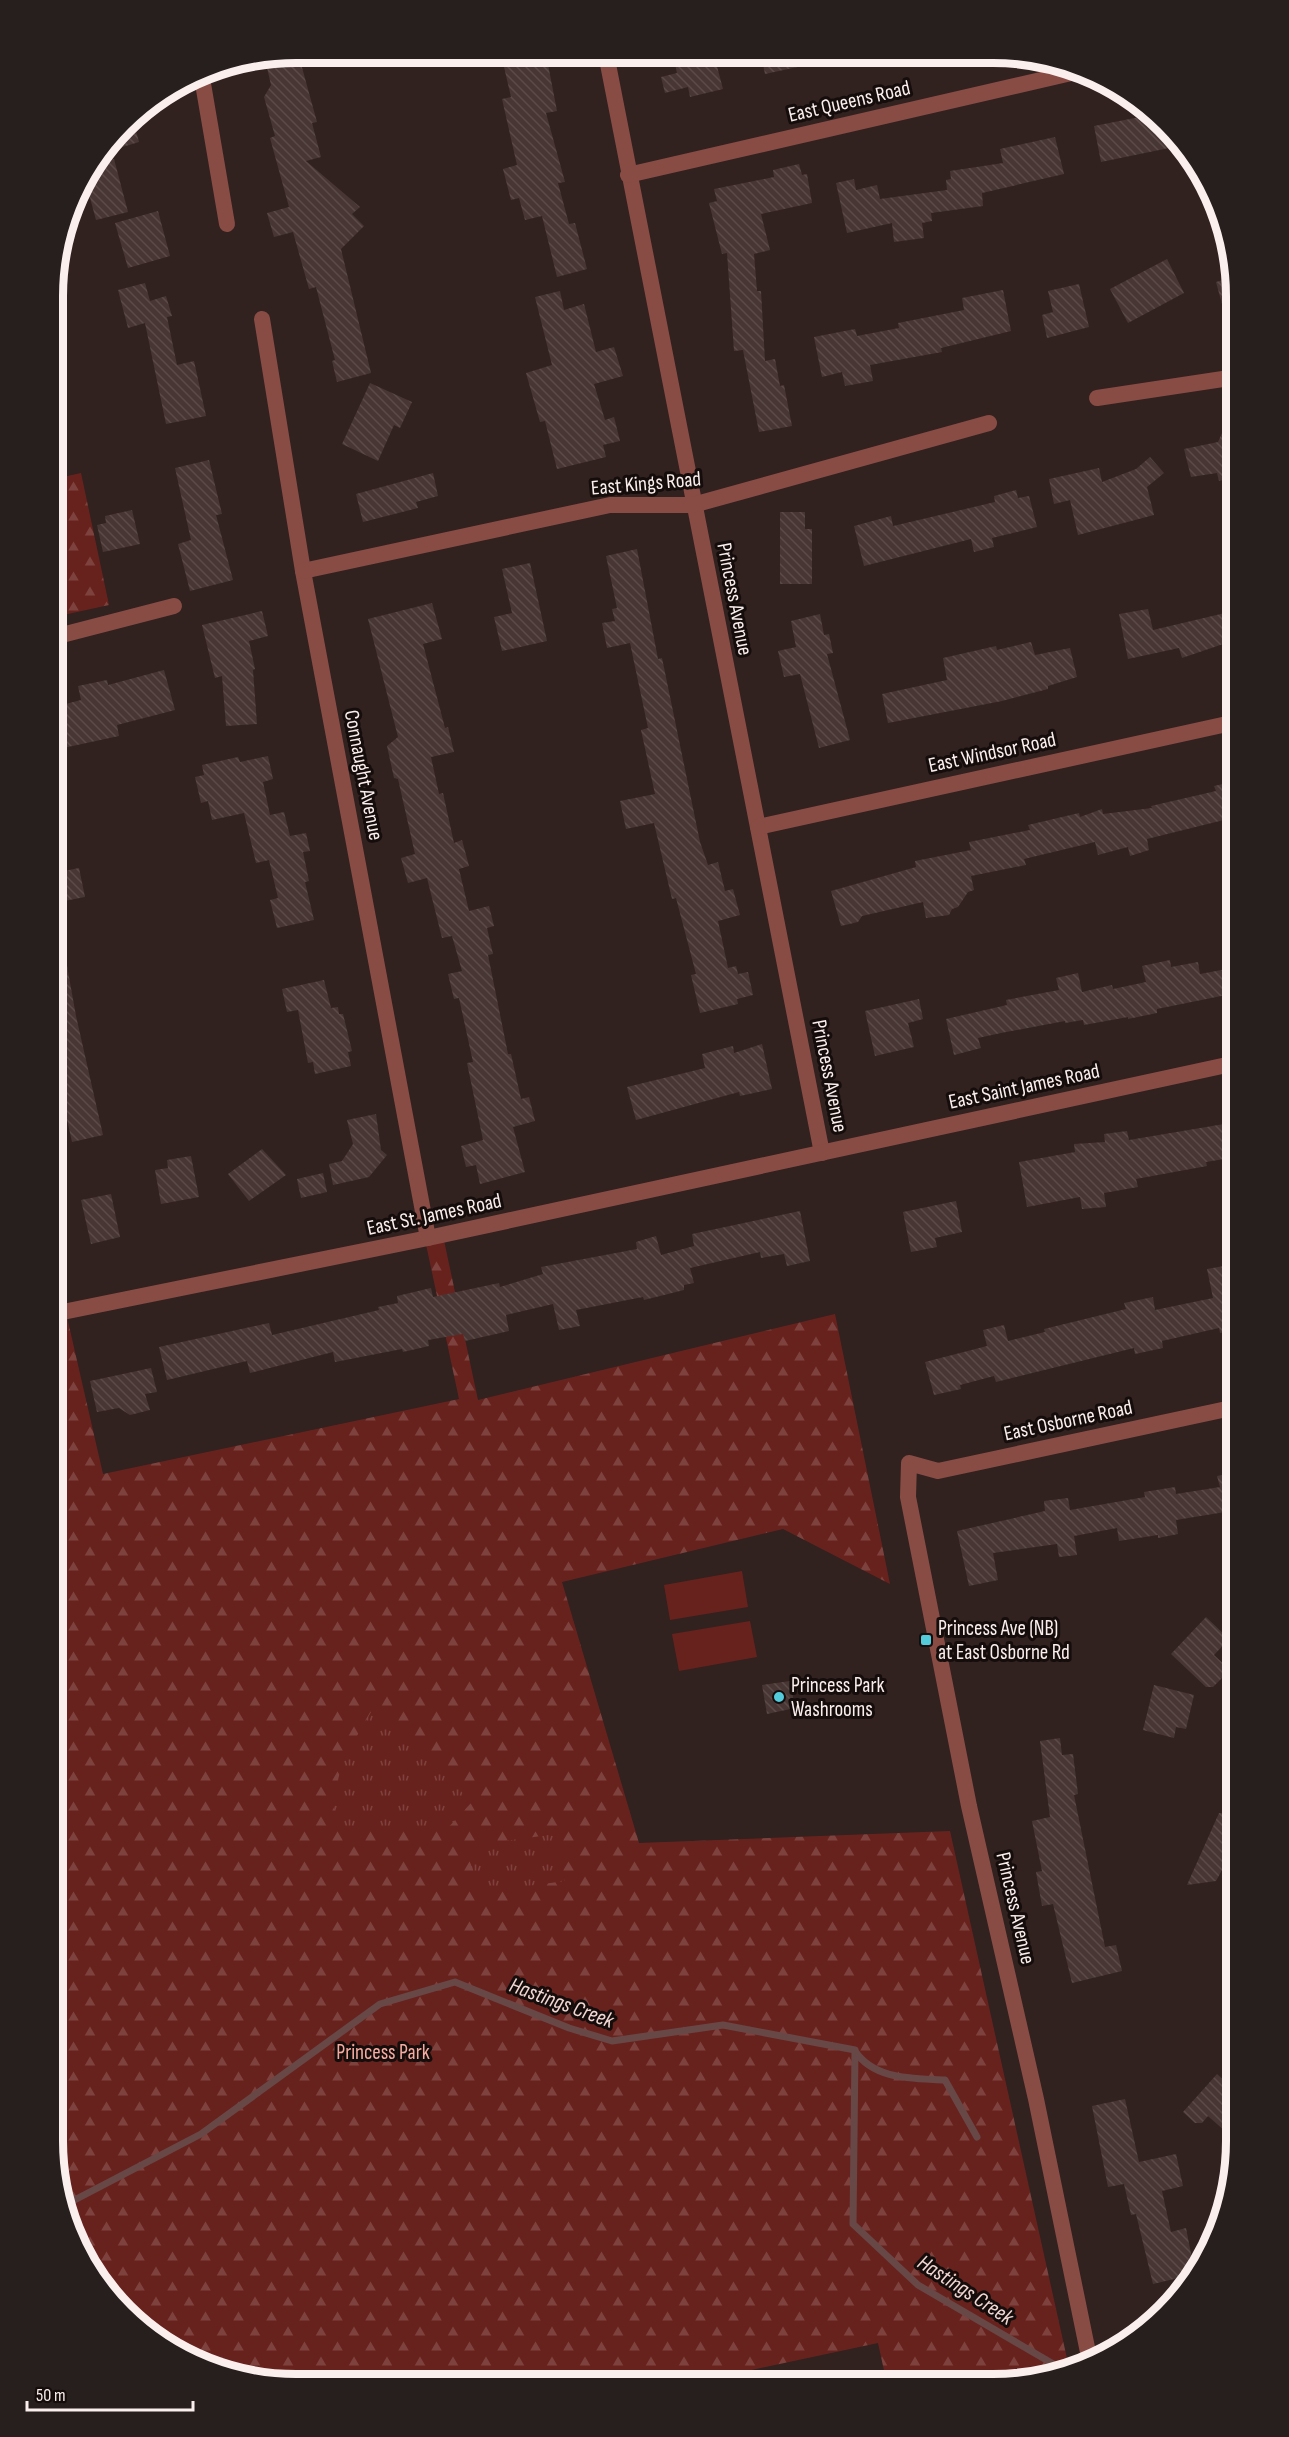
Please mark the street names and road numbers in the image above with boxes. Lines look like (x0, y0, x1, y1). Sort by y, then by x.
street label: East Queens Road (786, 75, 913, 128)
street label: East Kings Road (590, 466, 702, 501)
street label: Princess Avenue (711, 541, 758, 657)
street label: Connaught Avenue (339, 708, 388, 842)
street label: East Windsor Road (926, 727, 1058, 778)
street label: Princess Avenue (806, 1018, 853, 1134)
street label: East Saint James Road (946, 1058, 1102, 1115)
street label: East St. James Road (365, 1188, 504, 1241)
street label: East Osborne Road (1002, 1395, 1135, 1446)
street label: Princess Avenue (991, 1850, 1041, 1967)

